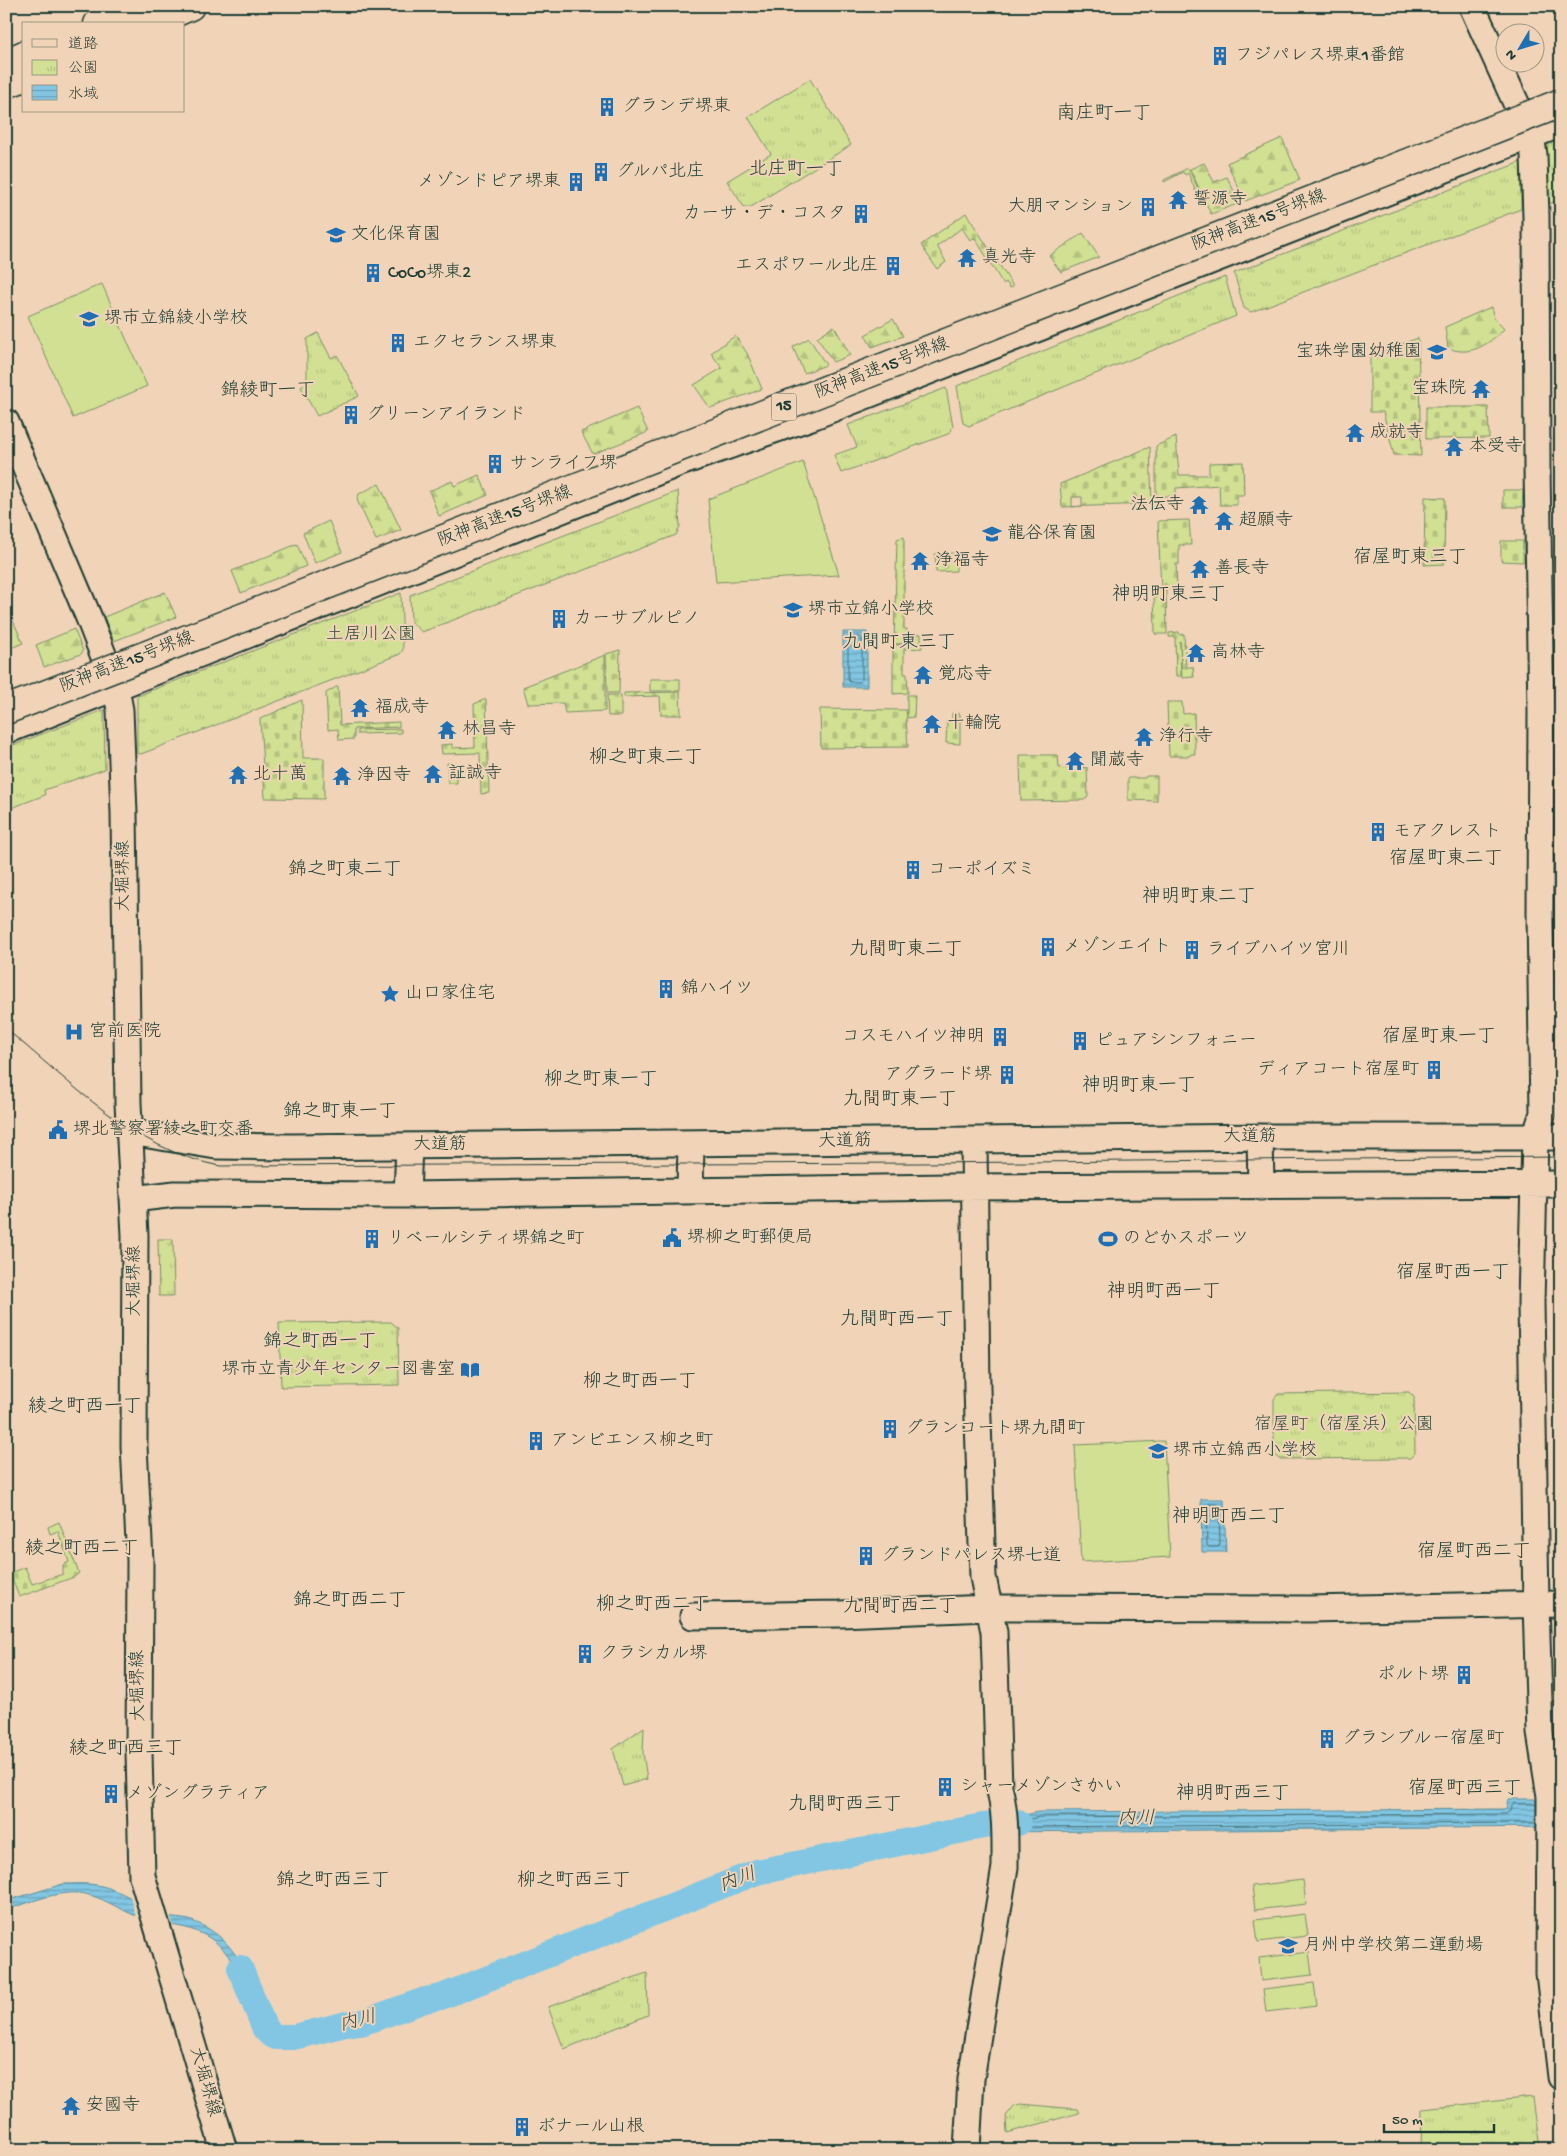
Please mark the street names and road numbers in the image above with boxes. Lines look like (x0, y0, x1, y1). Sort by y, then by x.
street label: 阪神高速15号堺線 (1188, 185, 1329, 256)
street label: 阪神高速15号堺線 (811, 333, 952, 404)
road number: 15 (772, 394, 796, 421)
street label: 阪神高速15号堺線 (434, 481, 575, 552)
street label: 阪神高速15号堺線 (56, 627, 197, 698)
street label: 大堀堺線 (113, 840, 135, 912)
street label: 大道筋 (1223, 1126, 1277, 1148)
street label: 大道筋 (818, 1130, 872, 1153)
street label: 大道筋 (413, 1134, 467, 1156)
street label: 大堀堺線 (124, 1245, 146, 1317)
street label: 大堀堺線 (127, 1650, 150, 1722)
street label: 大堀堺線 (184, 2044, 225, 2119)

